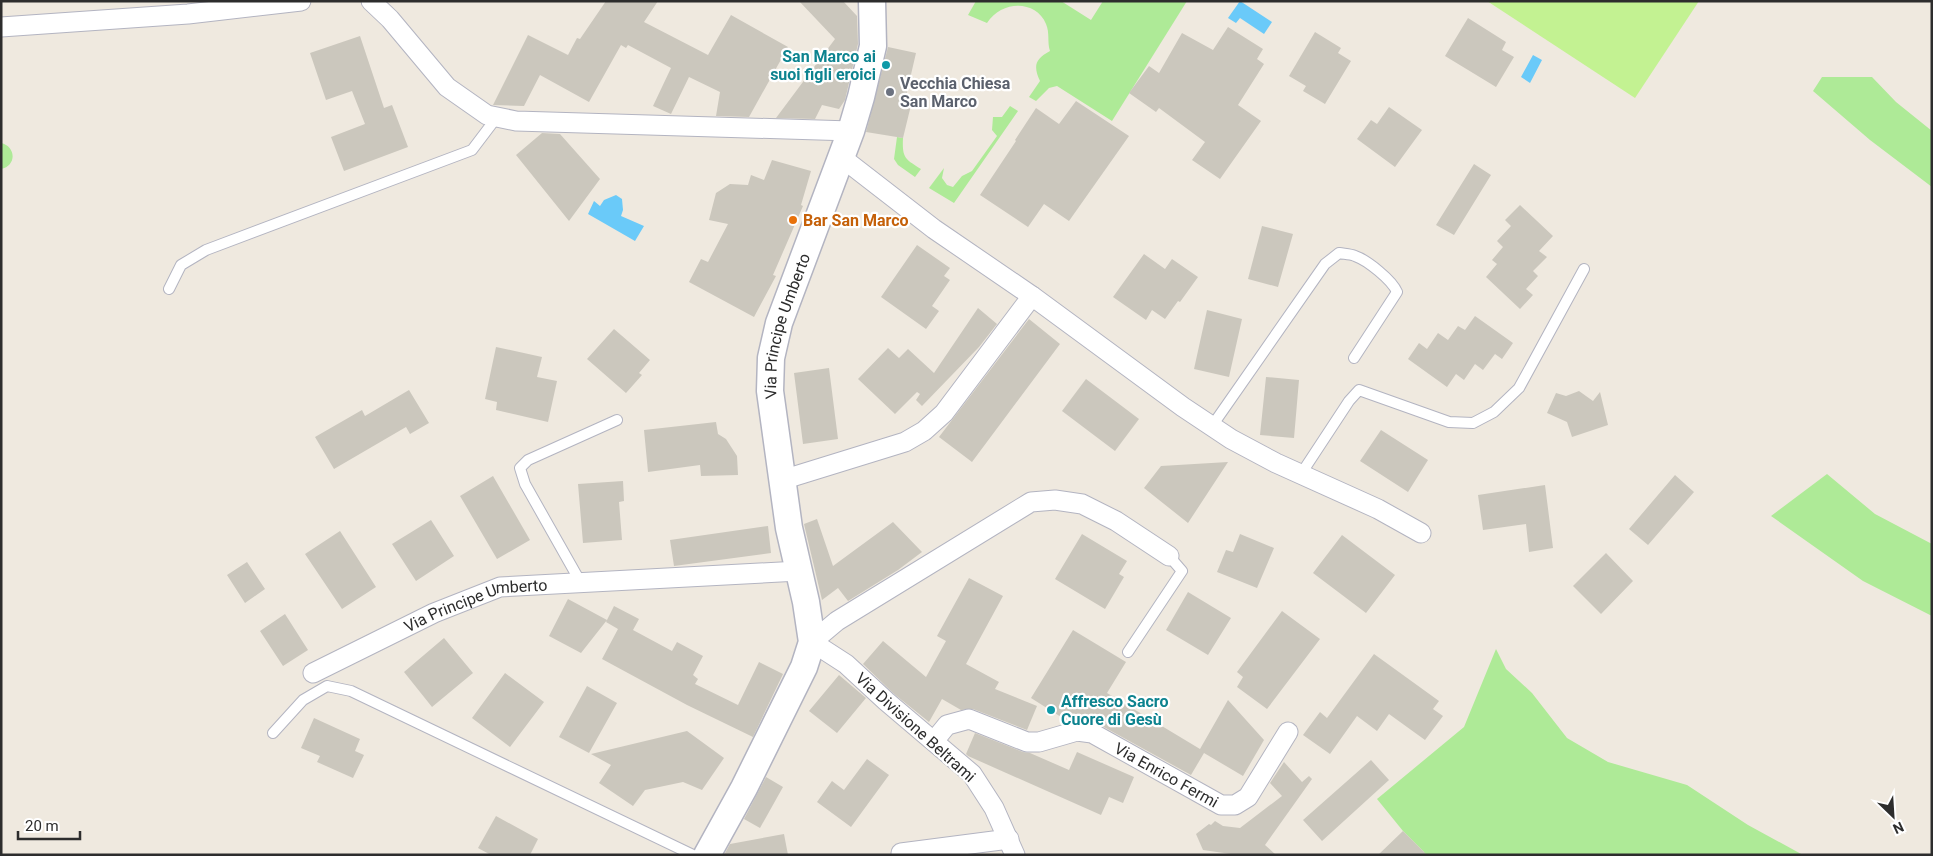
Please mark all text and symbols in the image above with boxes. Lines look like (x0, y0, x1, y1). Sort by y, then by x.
place label: San Marco ai suoi figli eroici (770, 47, 876, 84)
marker: San Marco ai suoi figli eroici (880, 59, 892, 71)
place label: Vecchia Chiesa San Marco (900, 74, 1011, 111)
marker: Vecchia Chiesa San Marco (884, 86, 896, 98)
place label: Bar San Marco (803, 211, 909, 230)
marker: Bar San Marco (787, 214, 799, 226)
street label: Via Principe Umberto (761, 251, 814, 400)
street label: Via Principe Umberto (401, 575, 548, 636)
street label: Via Divisione Beltrami (852, 669, 979, 786)
place label: Affresco Sacro Cuore di Gesù (1061, 692, 1169, 729)
marker: Affresco Sacro Cuore di Gesù (1045, 704, 1057, 716)
street label: Via Enrico Fermi (1111, 739, 1222, 812)
north arrow (1868, 791, 1918, 841)
scale bar (18, 808, 80, 840)
text: 20 m (25, 817, 59, 835)
text: N (1891, 818, 1906, 837)

